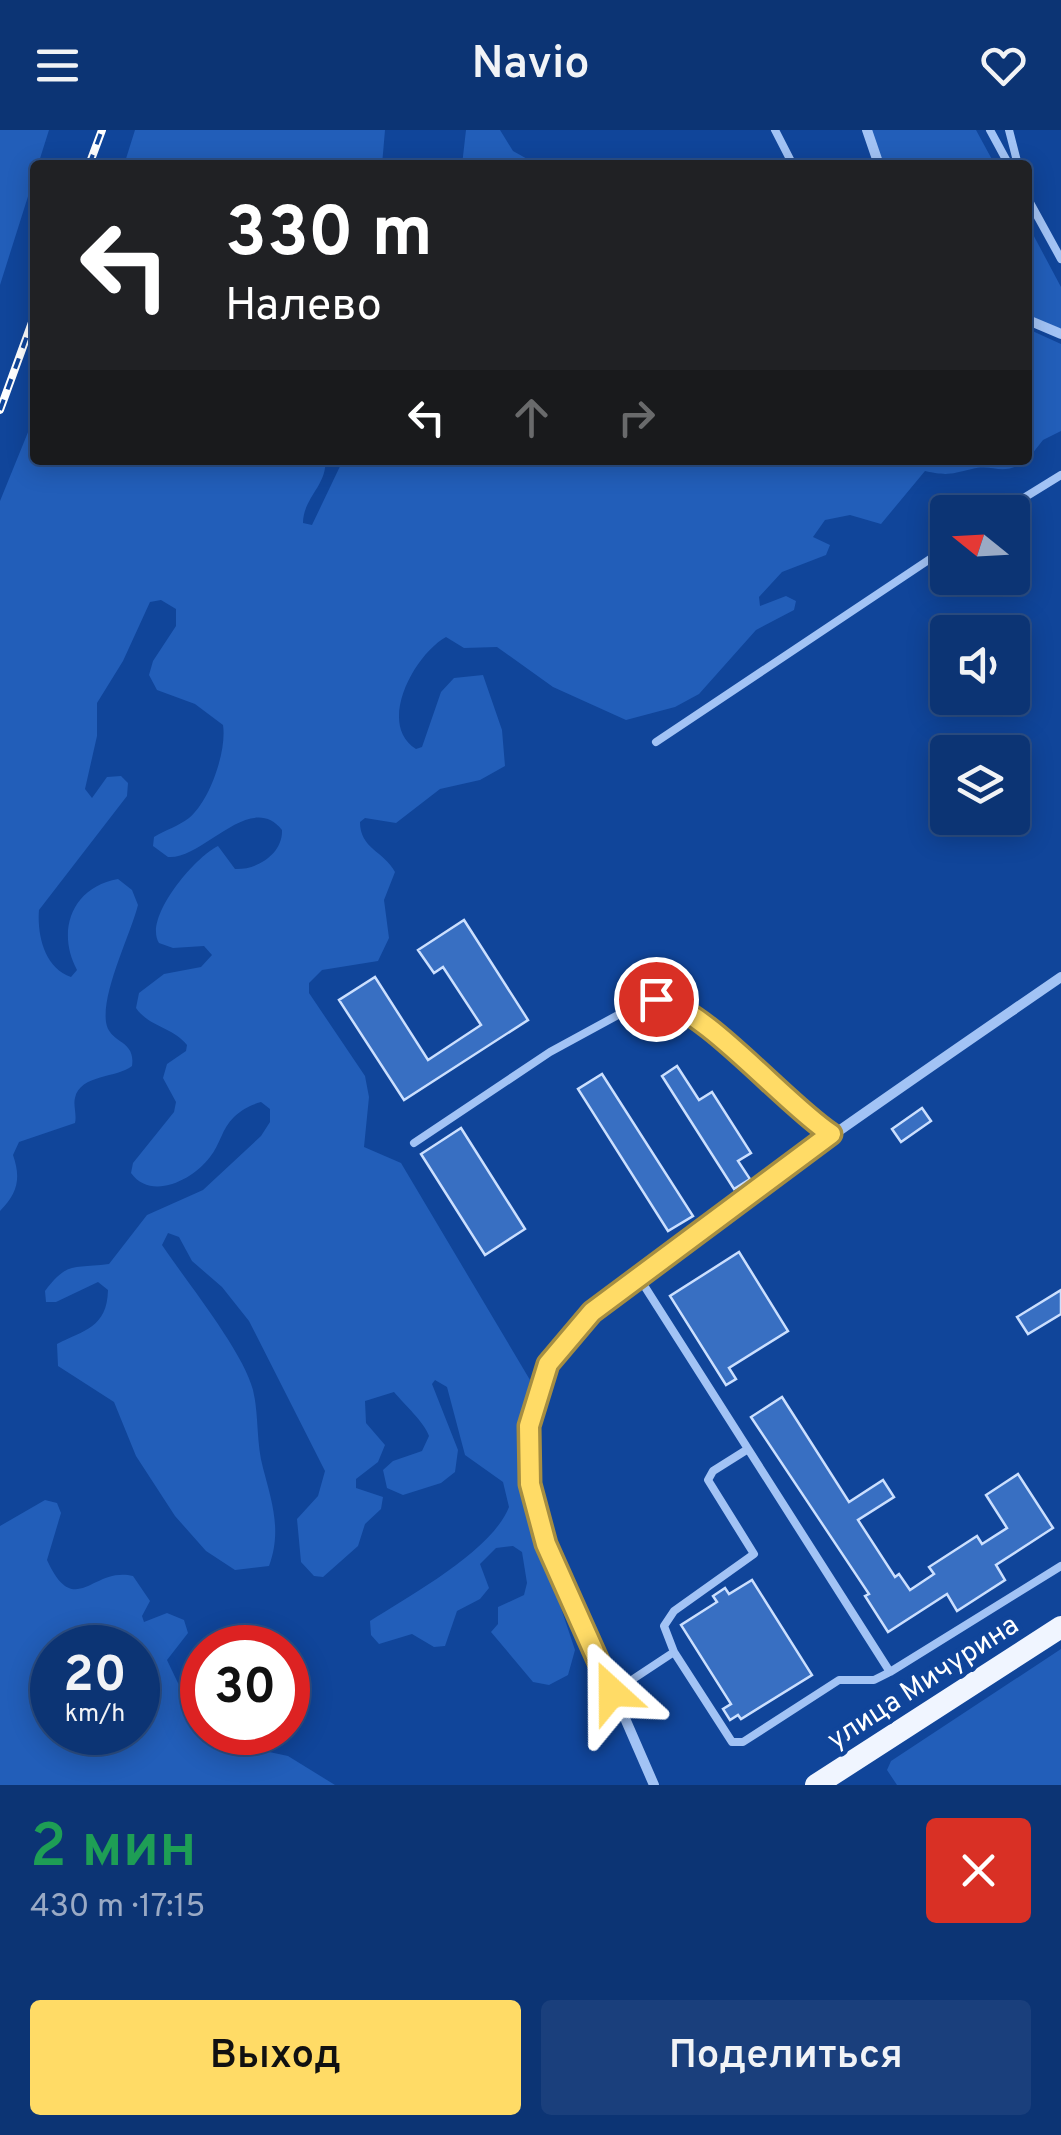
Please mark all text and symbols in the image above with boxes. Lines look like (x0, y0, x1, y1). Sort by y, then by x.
text: Navio (471, 37, 590, 94)
icon: menu (30, 38, 85, 93)
icon: heart (976, 38, 1031, 93)
text: 330 m (225, 192, 433, 281)
icon: left (60, 200, 190, 330)
text: Налево (225, 279, 382, 336)
icon: left (399, 390, 454, 445)
icon: ahead (504, 390, 559, 445)
icon: right (609, 390, 664, 445)
north arrow (930, 495, 1030, 595)
map controls (930, 495, 1030, 835)
button: sound (930, 615, 1030, 715)
button: layers (930, 735, 1030, 835)
pin (614, 957, 699, 1042)
icon: arrive (629, 972, 684, 1027)
street label: улица Мичурина (821, 1608, 1026, 1759)
speed limit sign: 30 (180, 1625, 310, 1755)
position arrow (560, 1640, 664, 1744)
text: 20 (63, 1646, 127, 1709)
text: km/h (65, 1699, 125, 1731)
text: 2 мин (30, 1812, 197, 1888)
button: close (926, 1818, 1031, 1923)
text: 430 m · 17:15 (30, 1888, 205, 1928)
button: Выход (30, 2000, 521, 2115)
button: Поделиться (541, 2000, 1031, 2115)

